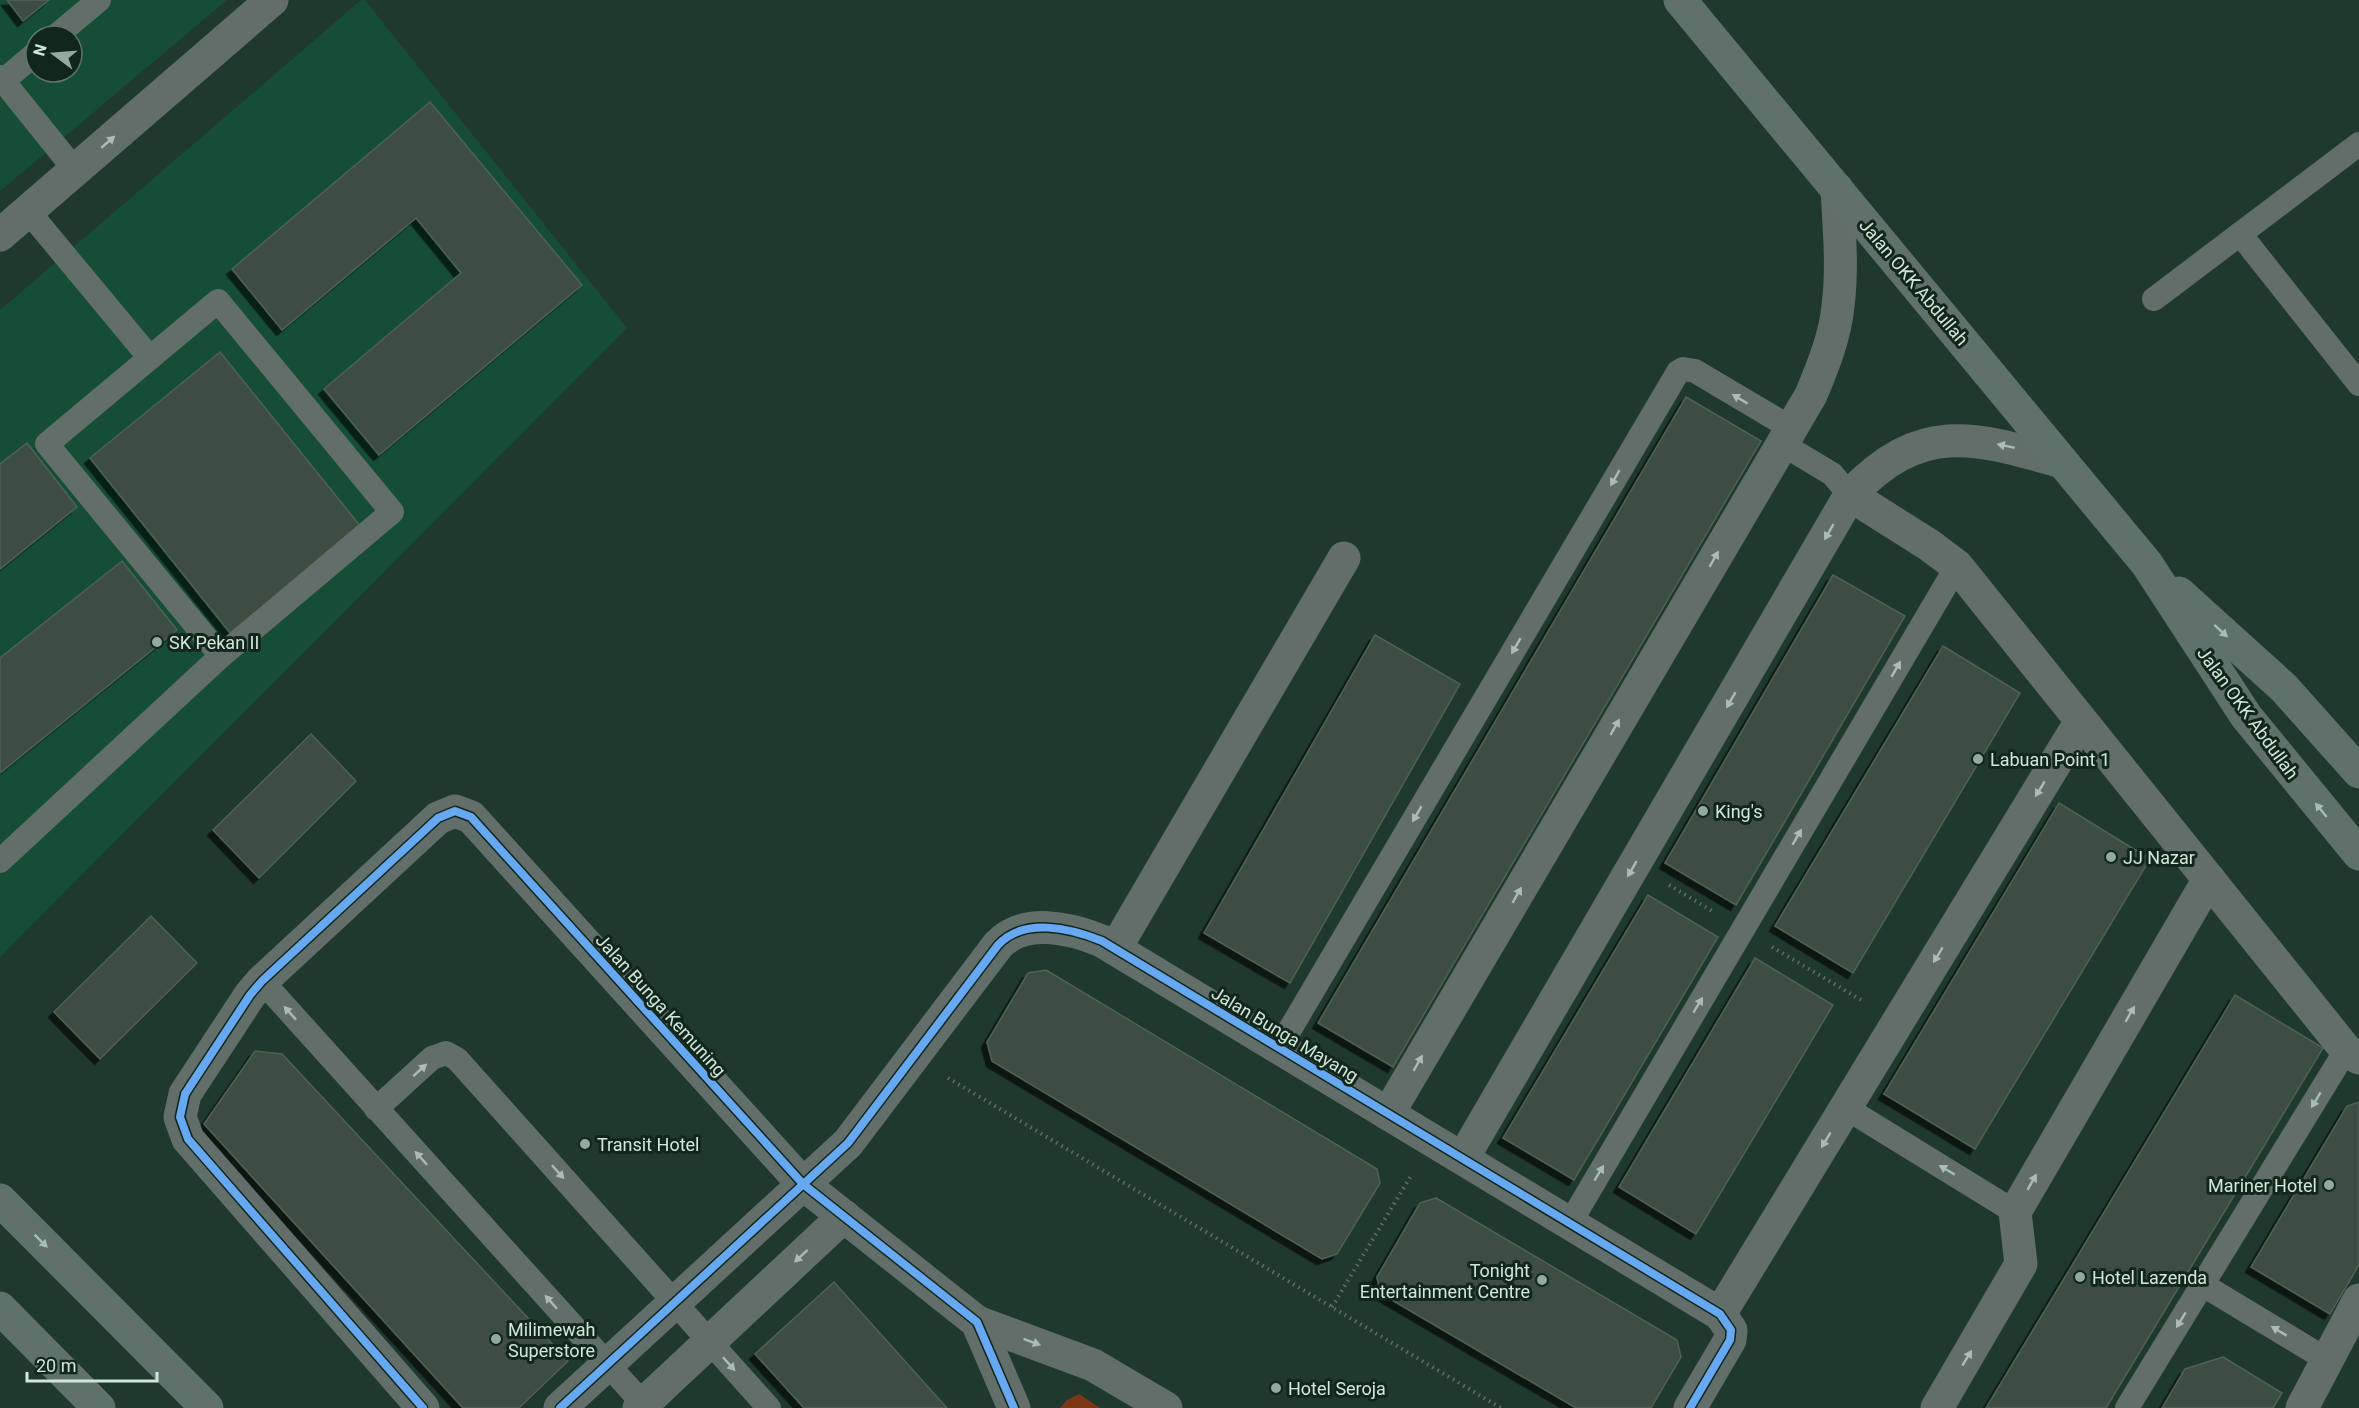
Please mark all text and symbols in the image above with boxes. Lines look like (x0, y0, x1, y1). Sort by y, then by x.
north arrow (24, 24, 84, 84)
text: N (29, 42, 51, 58)
one-way arrow (100, 136, 115, 149)
street label: Jalan OKK Abdullah (1855, 215, 1973, 349)
one-way arrow (1732, 393, 1748, 404)
one-way arrow (1996, 441, 2015, 450)
one-way arrow (1609, 470, 1620, 486)
one-way arrow (1824, 524, 1834, 541)
one-way arrow (1709, 551, 1720, 567)
one-way arrow (2213, 624, 2228, 637)
place label: SK Pekan II (169, 632, 259, 653)
marker: SK Pekan II (150, 635, 164, 649)
one-way arrow (1510, 638, 1521, 654)
street label: Jalan OKK Abdullah (2193, 643, 2303, 783)
one-way arrow (1891, 660, 1901, 677)
one-way arrow (1725, 692, 1736, 708)
one-way arrow (1610, 719, 1621, 735)
place label: Labuan Point 1 (1990, 749, 2110, 770)
marker: Labuan Point 1 (1971, 752, 1985, 766)
one-way arrow (2034, 780, 2045, 797)
place label: King's (1715, 801, 1762, 822)
one-way arrow (2314, 802, 2327, 818)
marker: King's (1696, 804, 1710, 818)
one-way arrow (1411, 806, 1422, 822)
one-way arrow (1792, 829, 1803, 845)
place label: JJ Nazar (2123, 847, 2195, 868)
marker: JJ Nazar (2104, 850, 2118, 864)
one-way arrow (1627, 861, 1638, 877)
one-way arrow (1511, 887, 1522, 903)
street label: Jalan Bunga Kemuning (591, 929, 731, 1081)
one-way arrow (1933, 947, 1944, 963)
street label: Jalan Bunga Mayang (1208, 982, 1362, 1086)
one-way arrow (1693, 997, 1704, 1013)
one-way arrow (284, 1006, 297, 1021)
one-way arrow (2125, 1006, 2136, 1022)
one-way arrow (1412, 1055, 1423, 1071)
one-way arrow (412, 1064, 427, 1077)
one-way arrow (2310, 1092, 2321, 1108)
one-way arrow (1821, 1132, 1832, 1148)
place label: Transit Hotel (597, 1134, 700, 1155)
marker: Transit Hotel (578, 1137, 592, 1151)
one-way arrow (415, 1151, 428, 1166)
one-way arrow (551, 1164, 565, 1179)
one-way arrow (1594, 1165, 1605, 1181)
one-way arrow (1939, 1165, 1955, 1176)
one-way arrow (2027, 1174, 2038, 1190)
place label: Mariner Hotel (2208, 1175, 2317, 1196)
marker: Mariner Hotel (2322, 1178, 2336, 1192)
one-way arrow (34, 1234, 48, 1248)
one-way arrow (794, 1249, 808, 1263)
place label: Tonight Entertainment Centre (1360, 1260, 1530, 1302)
place label: Hotel Lazenda (2092, 1267, 2207, 1288)
marker: Hotel Lazenda (2073, 1270, 2087, 1284)
marker: Tonight Entertainment Centre (1535, 1273, 1549, 1287)
one-way arrow (545, 1296, 559, 1310)
one-way arrow (2176, 1312, 2187, 1328)
place label: Milimewah Superstore (508, 1319, 595, 1361)
one-way arrow (2271, 1326, 2287, 1337)
marker: Milimewah Superstore (489, 1332, 503, 1346)
one-way arrow (1023, 1338, 1041, 1348)
scale bar (27, 1345, 158, 1383)
one-way arrow (1961, 1350, 1972, 1366)
text: 20 m (36, 1355, 76, 1376)
one-way arrow (722, 1356, 735, 1371)
place label: Hotel Seroja (1288, 1378, 1386, 1399)
marker: Hotel Seroja (1269, 1381, 1283, 1395)

